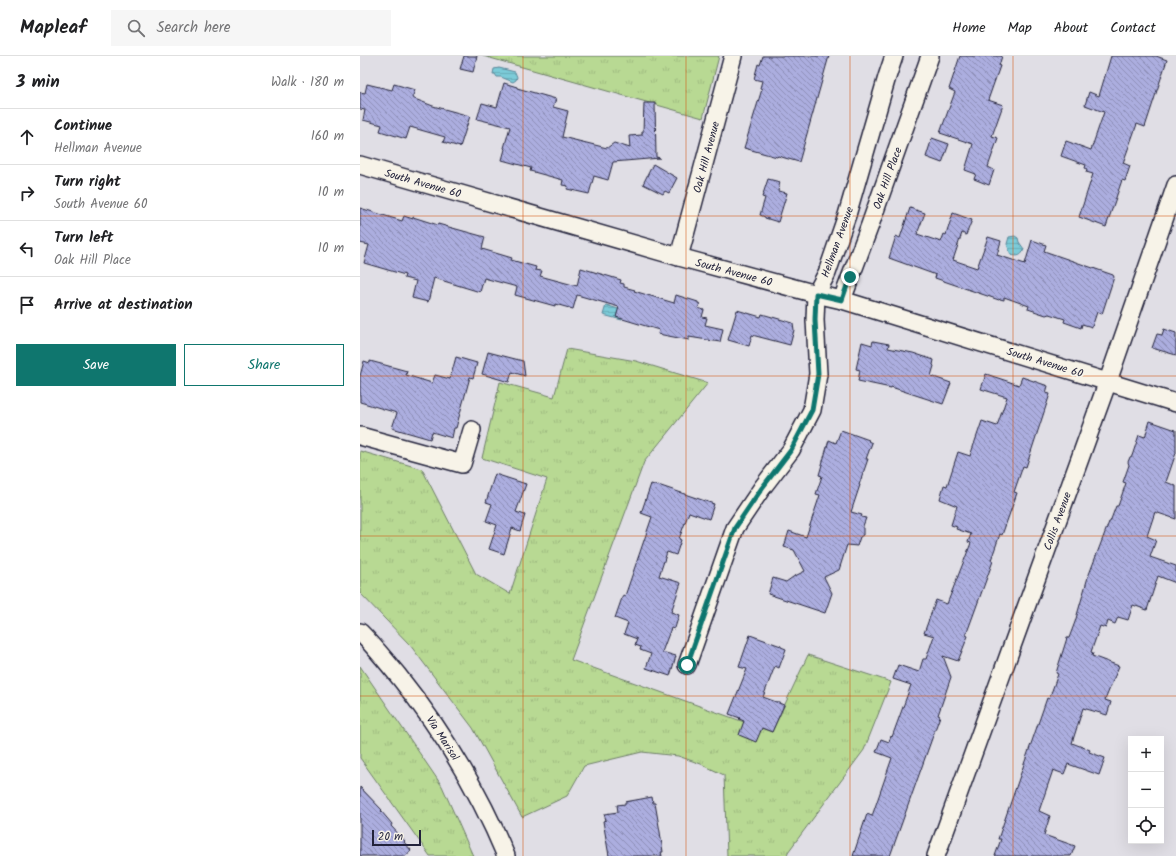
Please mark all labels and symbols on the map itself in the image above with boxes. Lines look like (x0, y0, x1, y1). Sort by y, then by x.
street label: Oak Hill Avenue (689, 119, 725, 195)
street label: Oak Hill Place (868, 145, 908, 212)
street label: South Avenue 60 (382, 164, 464, 204)
street label: Hellman Avenue (817, 204, 859, 280)
street label: South Avenue 60 (693, 254, 775, 292)
route end (841, 268, 859, 286)
street label: South Avenue 60 (1004, 343, 1086, 383)
street label: Collis Avenue (1039, 490, 1077, 553)
route start (678, 656, 696, 674)
street label: Via Marisol (421, 712, 464, 765)
scale bar (372, 828, 421, 847)

